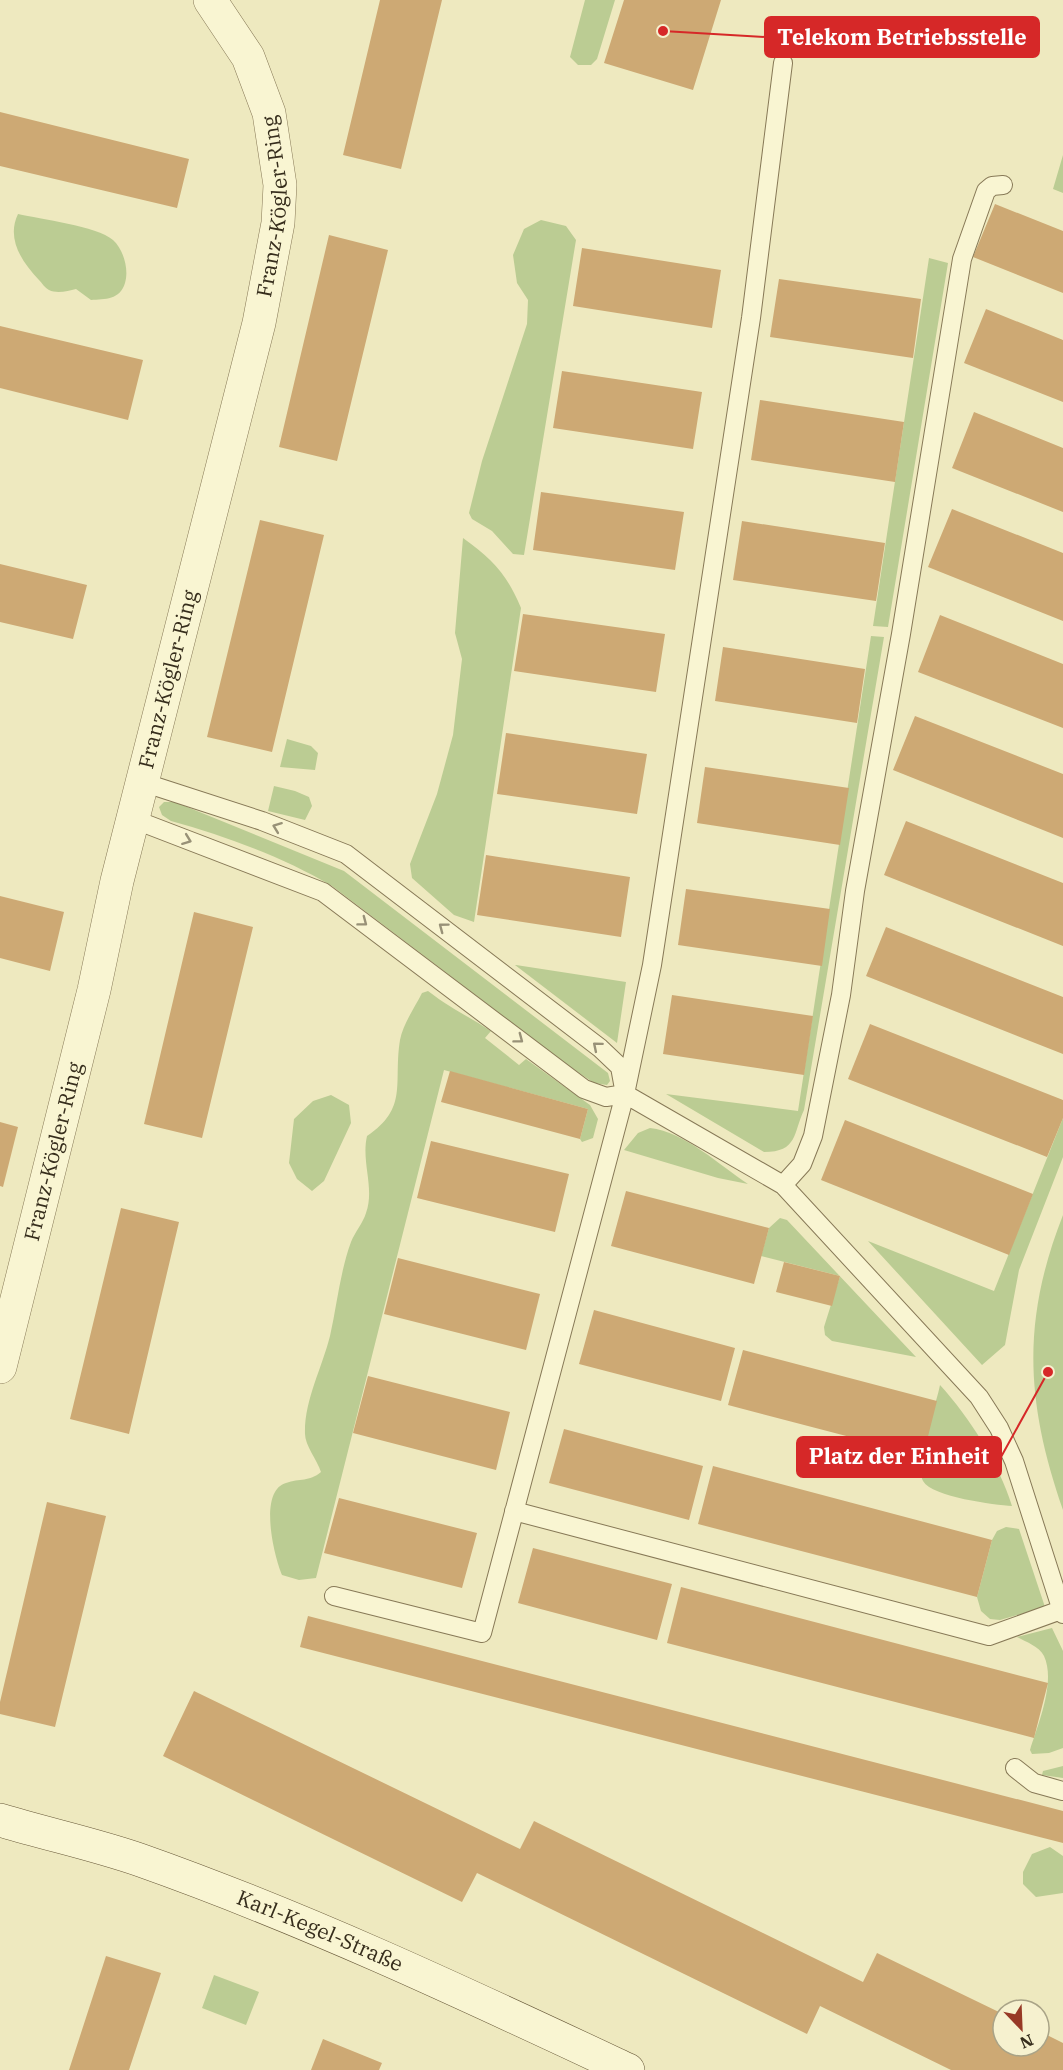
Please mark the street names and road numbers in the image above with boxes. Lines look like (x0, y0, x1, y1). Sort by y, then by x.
street label: Franz-Kögler-Ring (249, 113, 293, 299)
street label: Franz-Kögler-Ring (131, 586, 204, 771)
street label: Franz-Kögler-Ring (17, 1058, 89, 1244)
street label: Karl-Kegel-Straße (233, 1883, 408, 1977)

